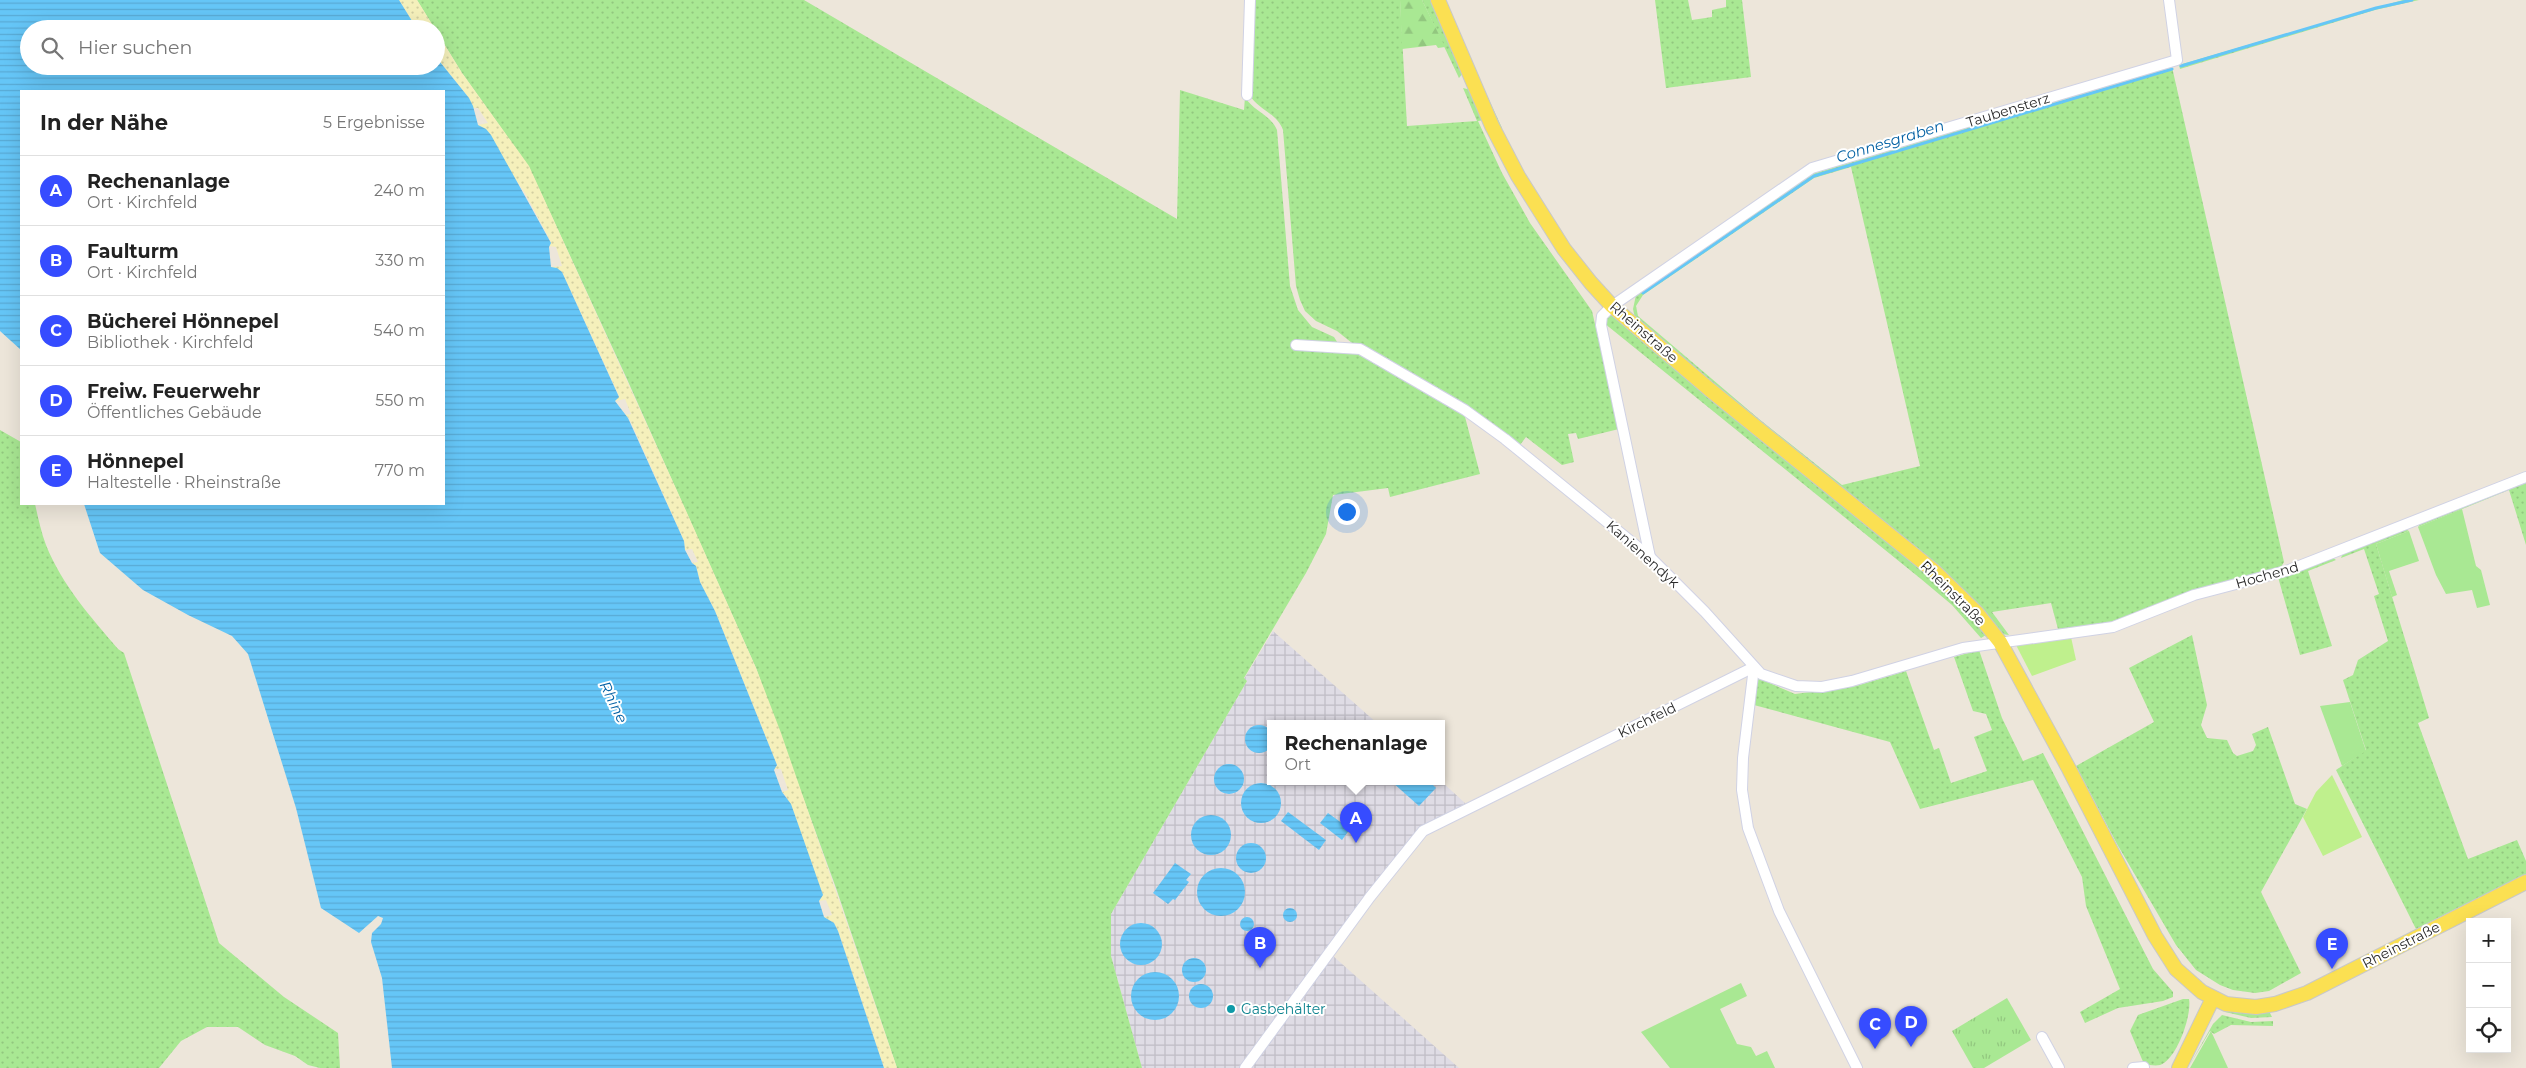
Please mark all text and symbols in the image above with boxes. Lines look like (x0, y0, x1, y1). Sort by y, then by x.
search box (20, 20, 445, 75)
icon: search (38, 34, 66, 62)
text: Hier suchen (78, 36, 192, 59)
street label: Taubensterz (1964, 89, 2052, 131)
text: In der Nähe (40, 110, 168, 135)
text: 5 Ergebnisse (323, 113, 425, 132)
water label: Connesgraben (1834, 116, 1946, 166)
text: Rechenanlage (87, 170, 230, 193)
text: A (50, 181, 62, 200)
text: 240 m (374, 181, 425, 200)
text: Ort · Kirchfeld (87, 193, 198, 212)
text: Faulturm (87, 240, 179, 263)
text: B (50, 251, 62, 270)
text: 330 m (375, 251, 425, 270)
text: Ort · Kirchfeld (87, 263, 198, 282)
street label: Rheinstraße (1606, 297, 1682, 367)
text: Bücherei Hönnepel (87, 310, 279, 333)
text: C (50, 321, 62, 340)
text: 540 m (374, 321, 425, 340)
text: Bibliothek · Kirchfeld (87, 333, 254, 352)
text: Freiw. Feuerwehr (87, 380, 260, 403)
text: D (49, 391, 63, 410)
text: 550 m (375, 391, 425, 410)
text: Öffentliches Gebäude (87, 403, 262, 422)
text: Hönnepel (87, 450, 184, 473)
text: E (51, 461, 61, 480)
text: 770 m (375, 461, 425, 480)
text: Haltestelle · Rheinstraße (87, 473, 281, 492)
your location (1334, 499, 1360, 525)
street label: Kanienendyk (1603, 516, 1684, 592)
street label: Rheinstraße (1917, 557, 1989, 629)
street label: Hochend (2233, 557, 2301, 593)
water label: Rhine (596, 678, 632, 726)
street label: Kirchfeld (1615, 698, 1679, 742)
popup (1267, 720, 1445, 785)
text: Rechenanlage (1284, 732, 1428, 755)
text: Ort (1284, 755, 1311, 774)
pin: A (1340, 802, 1372, 843)
street label: Rheinstraße (2359, 918, 2443, 972)
map controls (2466, 918, 2511, 1053)
button: + (2466, 918, 2511, 963)
pin: B (1244, 927, 1276, 968)
pin: E (2316, 928, 2348, 969)
button: − (2466, 963, 2511, 1008)
place label: Gasbehälter (1241, 1000, 1326, 1018)
marker: Gasbehälter (1225, 1003, 1237, 1015)
pin: D (1895, 1006, 1927, 1047)
pin: C (1859, 1008, 1891, 1049)
button: locate (2466, 1008, 2511, 1053)

